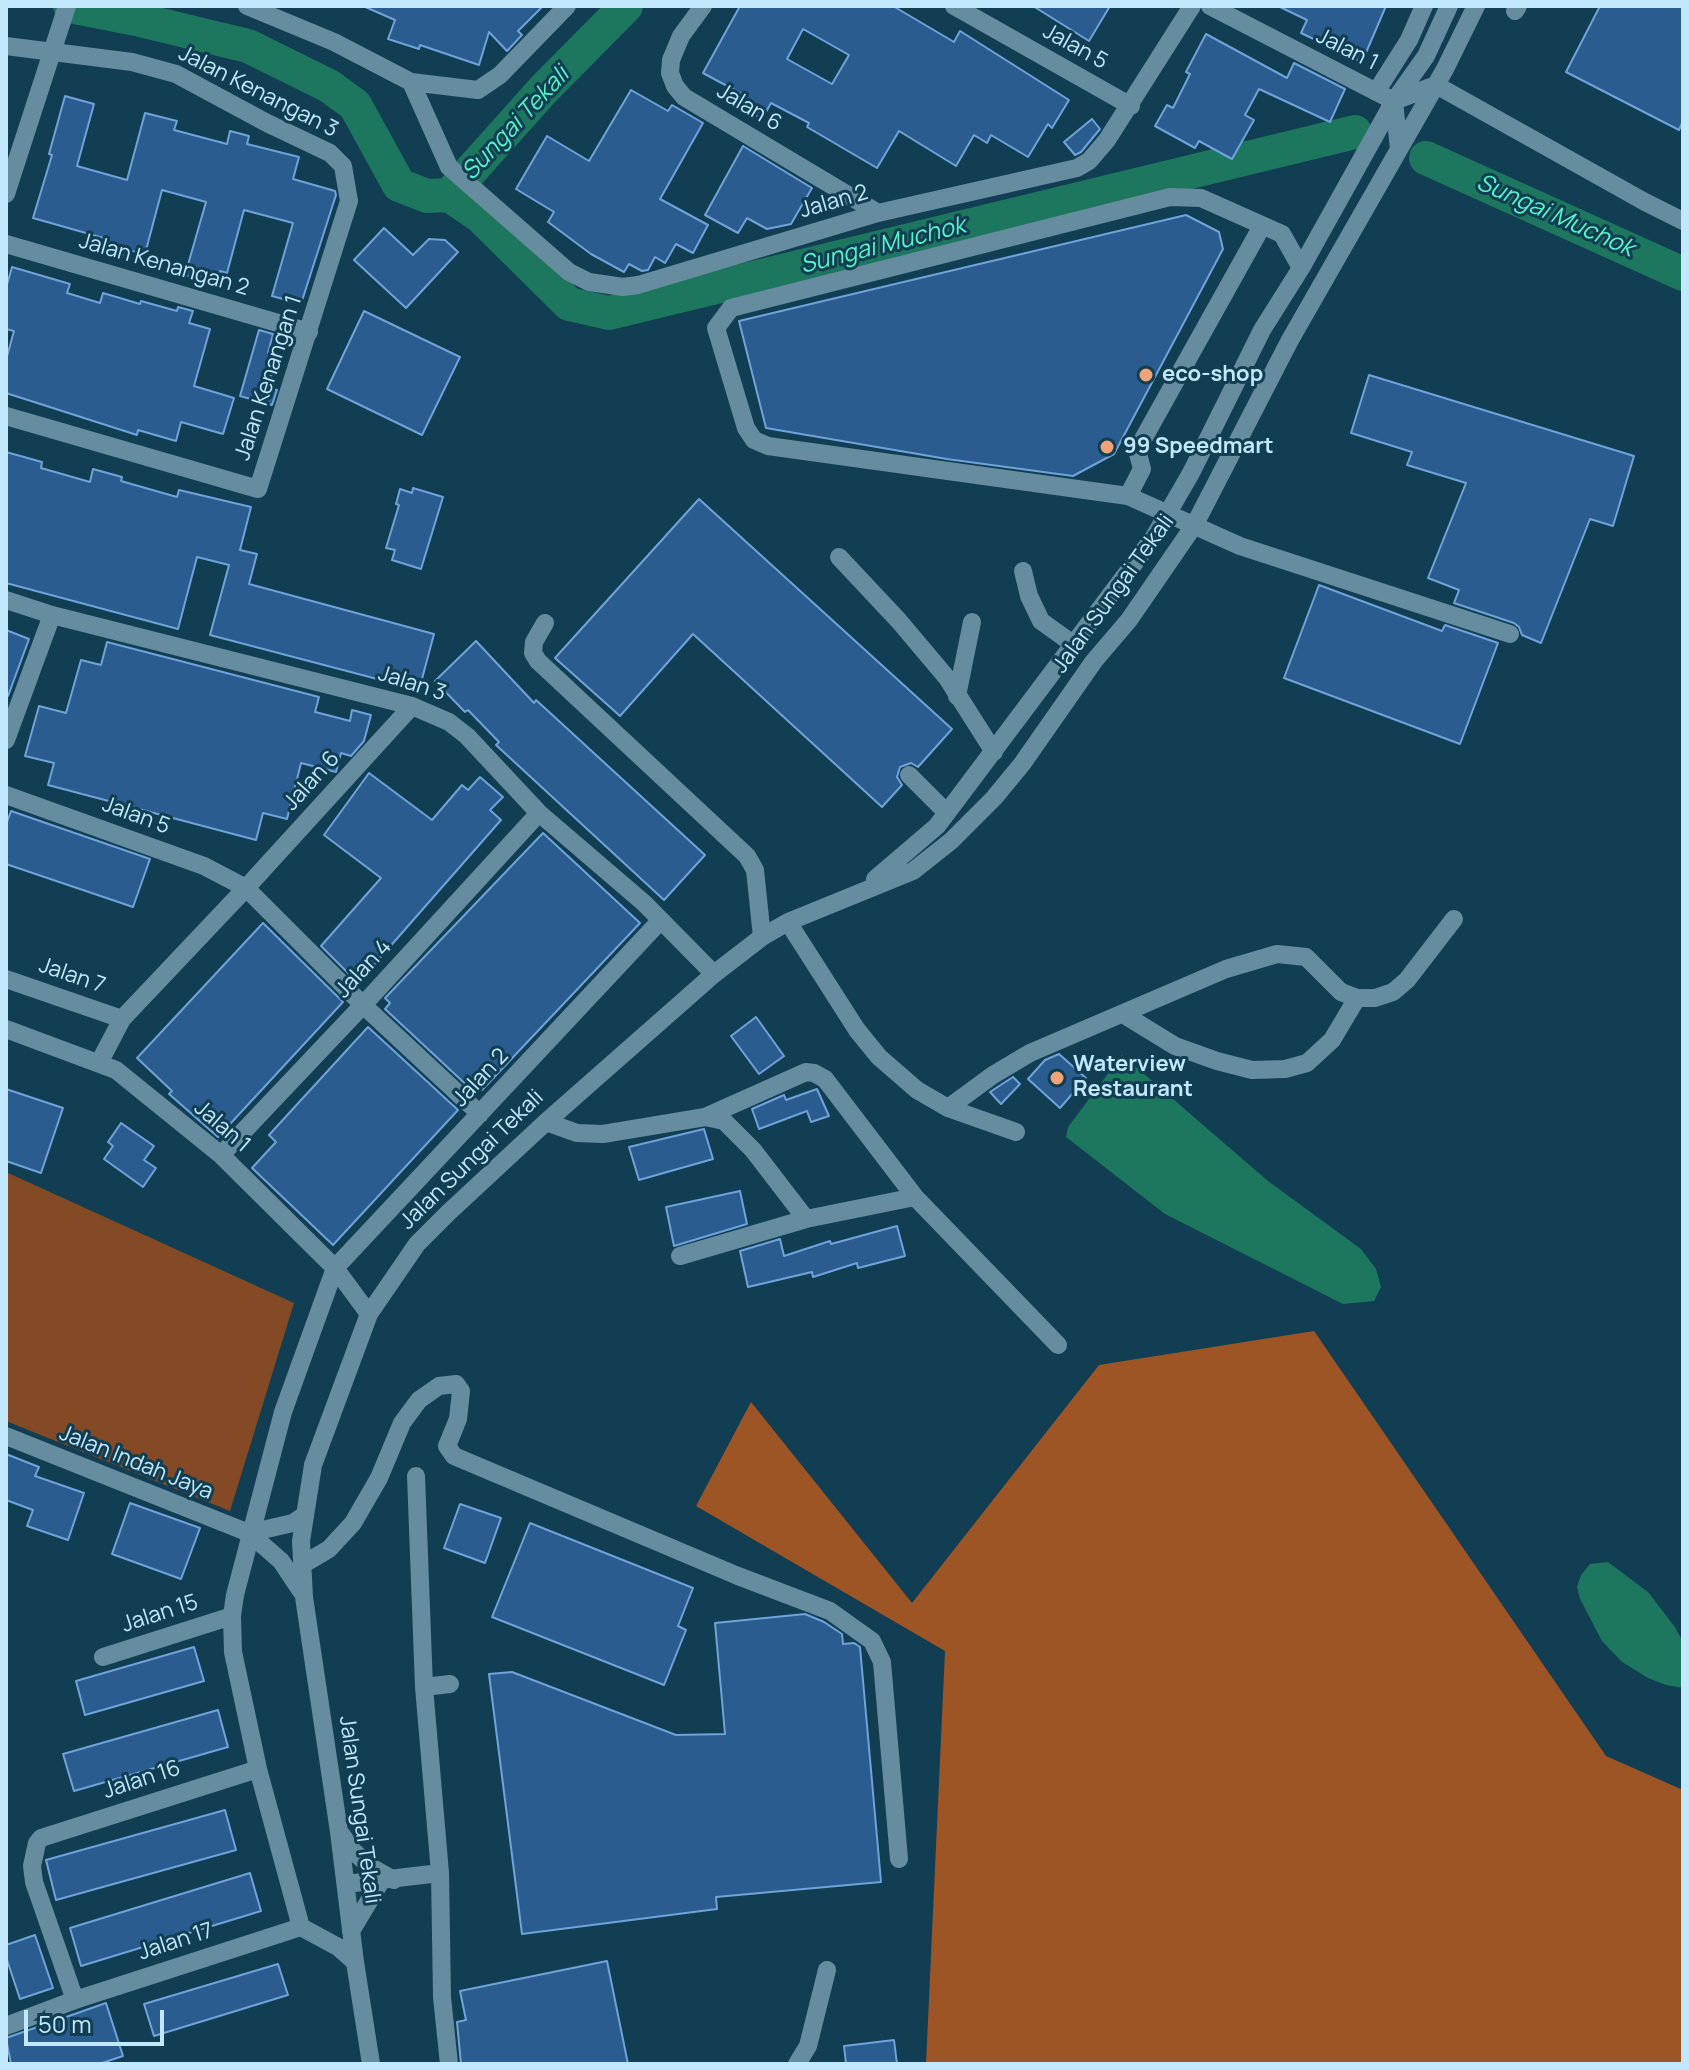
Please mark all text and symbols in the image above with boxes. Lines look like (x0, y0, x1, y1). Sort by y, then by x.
street label: Jalan 5 (1038, 18, 1112, 76)
street label: Jalan 1 (1312, 23, 1382, 77)
street label: Jalan Kenangan 3 (174, 40, 342, 144)
water label: Sungai Tekali (456, 61, 576, 187)
street label: Jalan 6 (712, 78, 786, 138)
water label: Sungai Muchok (1472, 168, 1638, 264)
street label: Jalan 2 (797, 180, 871, 224)
water label: Sungai Muchok (797, 212, 969, 280)
street label: Jalan Kenangan 2 (76, 228, 252, 302)
street label: Jalan Kenangan 1 (230, 292, 308, 464)
place label: eco-shop (1162, 362, 1263, 388)
marker: eco-shop (1137, 366, 1155, 384)
place label: 99 Speedmart (1123, 434, 1274, 460)
marker: 99 Speedmart (1098, 438, 1116, 456)
street label: Jalan Sungai Tekali (1048, 510, 1180, 678)
street label: Jalan 3 (375, 661, 449, 707)
street label: Jalan 6 (278, 746, 346, 816)
street label: Jalan 5 (99, 792, 173, 840)
street label: Jalan 4 (330, 934, 398, 1004)
street label: Jalan 7 (35, 952, 109, 1000)
street label: Jalan 2 (448, 1043, 514, 1113)
place label: Waterview Restaurant (1073, 1052, 1193, 1104)
marker: Waterview Restaurant (1048, 1069, 1066, 1087)
street label: Jalan Sungai Tekali (395, 1085, 549, 1235)
street label: Jalan 1 (189, 1095, 255, 1159)
street label: Jalan Indah Jaya (55, 1420, 217, 1506)
street label: Jalan 15 (119, 1589, 201, 1639)
street label: Jalan Sungai Tekali (333, 1714, 385, 1906)
street label: Jalan 16 (100, 1755, 184, 1805)
street label: Jalan 17 (135, 1918, 217, 1966)
scale bar (28, 1994, 168, 2044)
text: 50 m (38, 2007, 92, 2040)

